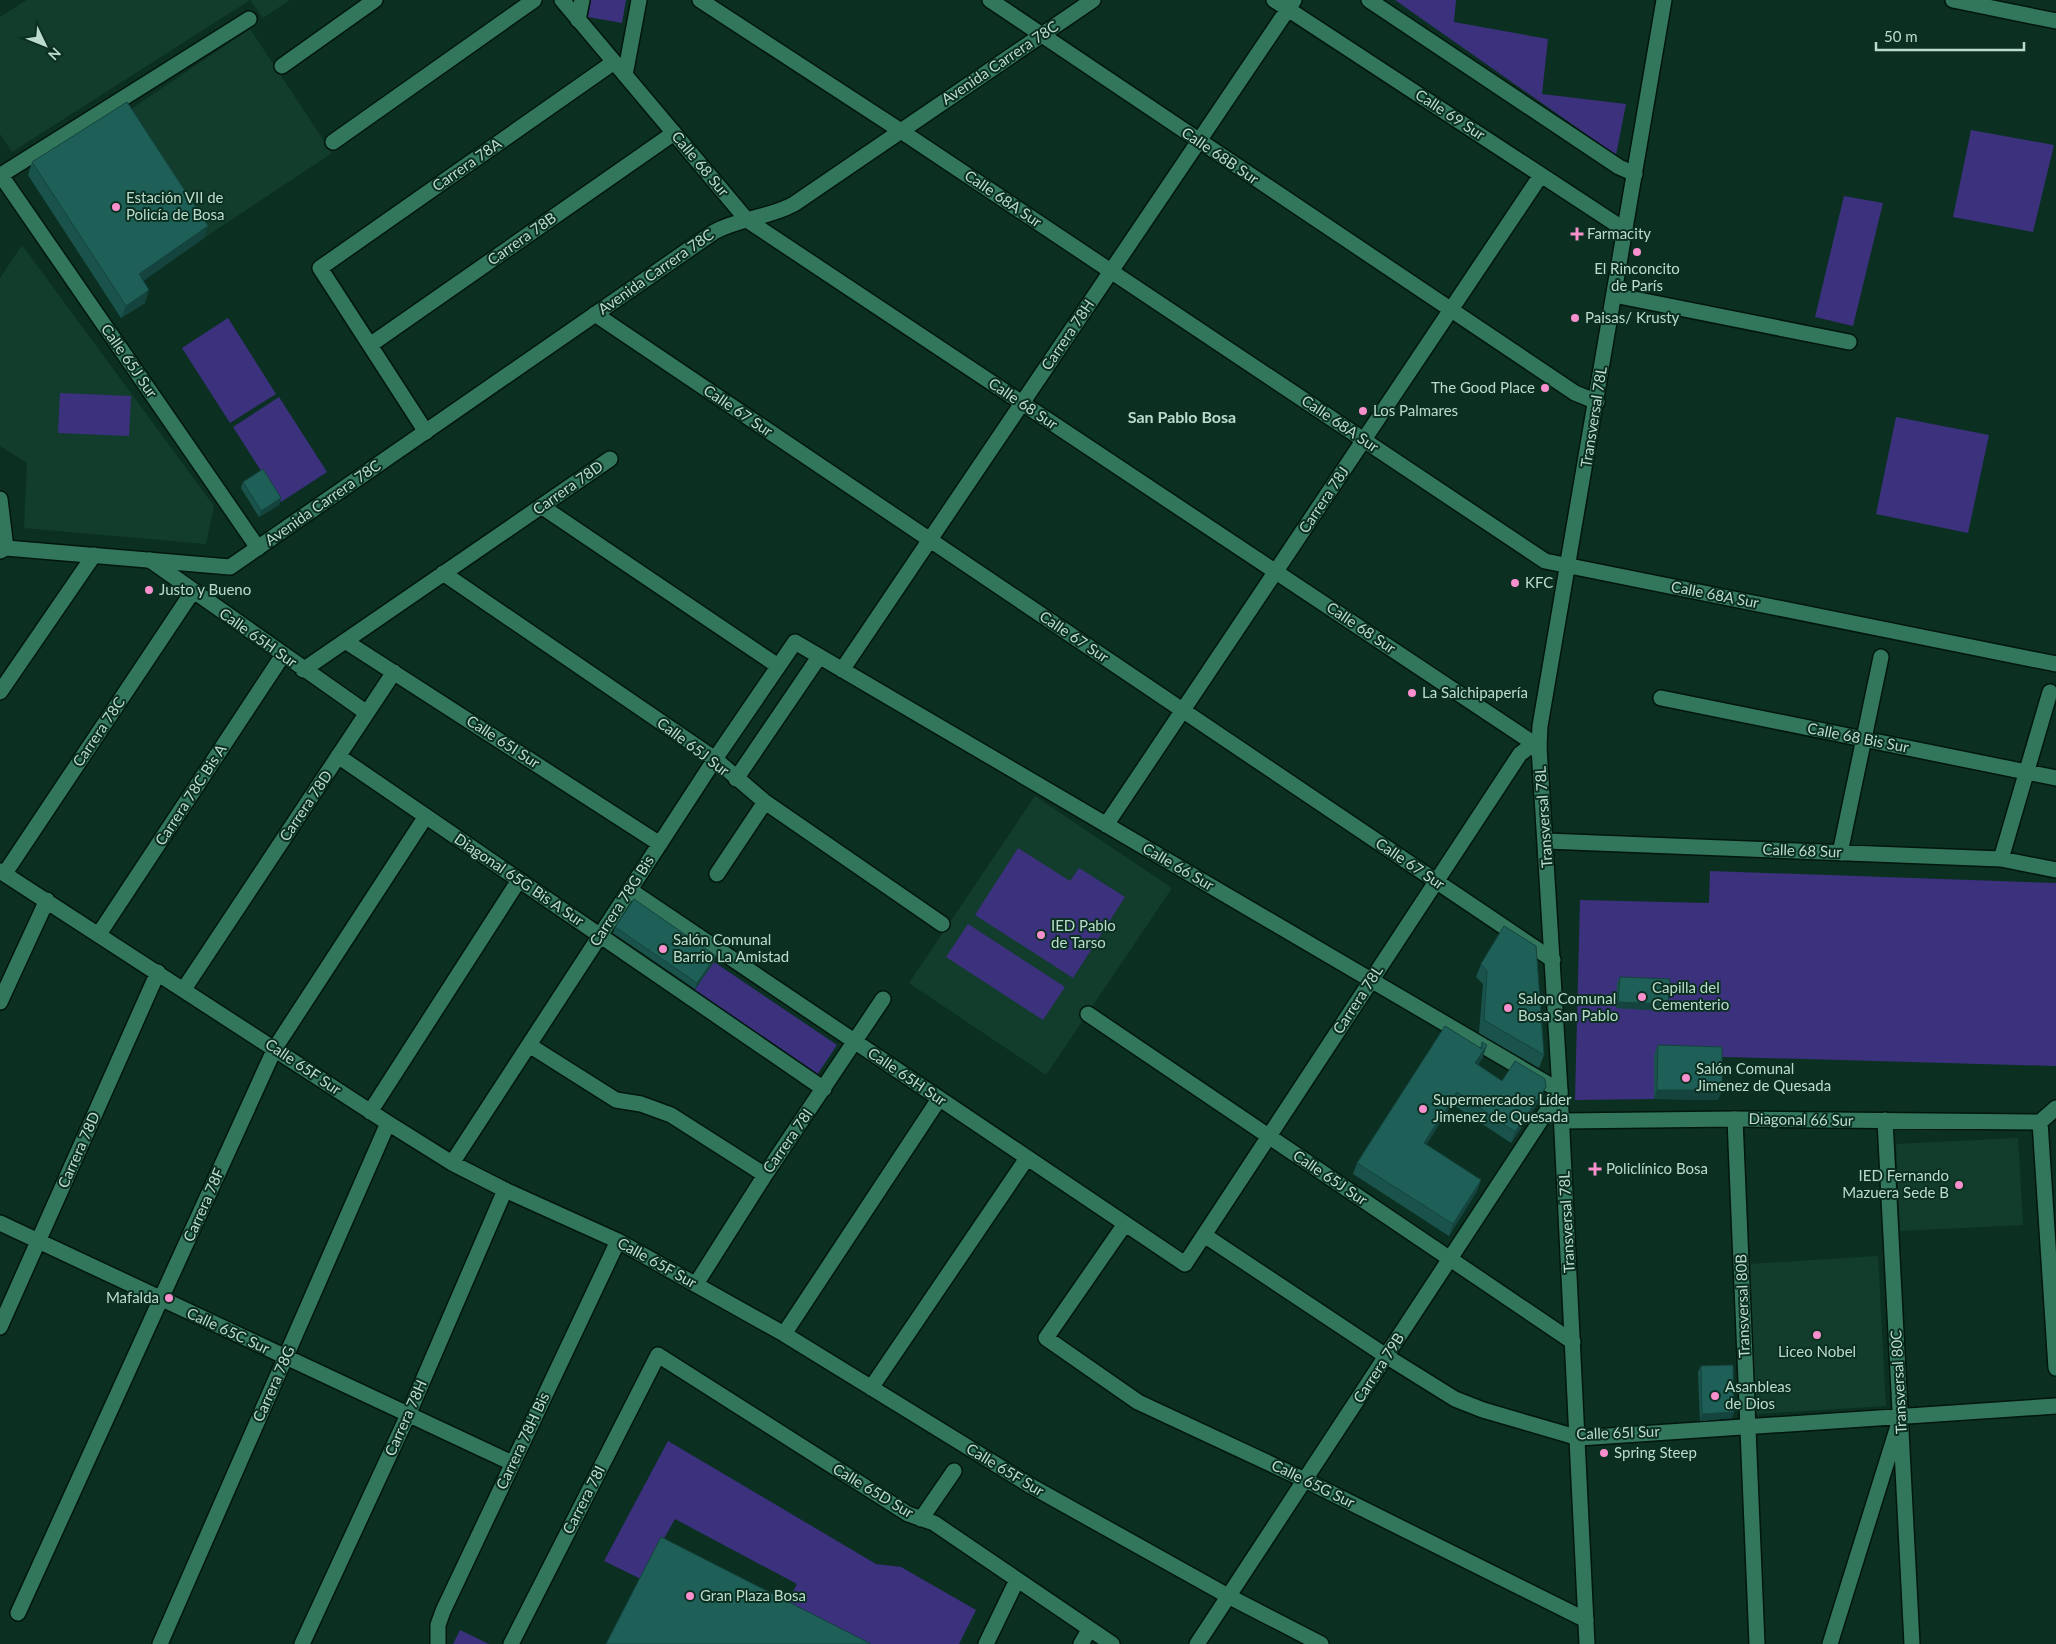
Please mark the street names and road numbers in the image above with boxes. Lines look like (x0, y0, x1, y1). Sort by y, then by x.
street label: Avenida Carrera 78C (938, 16, 1061, 108)
street label: Calle 69 Sur (1412, 85, 1489, 144)
street label: Calle 68B Sur (1179, 123, 1263, 188)
street label: Calle 68 Sur (668, 127, 734, 200)
street label: Carrera 78A (428, 133, 505, 195)
street label: Calle 68A Sur (962, 166, 1046, 231)
street label: Carrera 78B (484, 208, 559, 268)
street label: Avenida Carrera 78C (594, 225, 717, 318)
street label: Carrera 78H (1037, 296, 1097, 373)
street label: Calle 65J Sur (98, 320, 162, 401)
street label: Transversal 78L (1576, 365, 1610, 469)
street label: Calle 68 Sur (986, 374, 1062, 433)
street label: Calle 67 Sur (701, 381, 777, 440)
street label: Calle 68A Sur (1299, 391, 1383, 456)
street label: Avenida Carrera 78C (261, 456, 384, 549)
street label: Carrera 78D (529, 456, 606, 518)
street label: Carrera 78J (1294, 463, 1352, 536)
street label: Calle 68A Sur (1670, 577, 1761, 611)
street label: Calle 68 Sur (1324, 598, 1400, 657)
street label: Calle 65H Sur (216, 604, 301, 671)
street label: Calle 67 Sur (1037, 607, 1113, 666)
street label: Carrera 78C (68, 693, 128, 770)
street label: Calle 65I Sur (464, 711, 544, 772)
street label: Calle 65J Sur (654, 713, 734, 780)
street label: Calle 68 Bis Sur (1806, 718, 1911, 756)
street label: Carrera 78C Bis A (151, 740, 230, 848)
street label: Transversal 78L (1530, 765, 1556, 869)
street label: Carrera 78D (275, 767, 335, 844)
street label: Diagonal 65G Bis A Sur (451, 829, 588, 929)
street label: Calle 67 Sur (1373, 834, 1449, 893)
street label: Calle 66 Sur (1140, 838, 1218, 894)
street label: Calle 68 Sur (1762, 840, 1843, 860)
street label: Carrera 78G Bis (585, 852, 657, 949)
street label: Carrera 78L (1328, 962, 1386, 1037)
street label: Calle 65F Sur (262, 1034, 345, 1098)
street label: Calle 65H Sur (865, 1043, 951, 1109)
street label: Carrera 78I (759, 1105, 816, 1176)
street label: Carrera 78D (53, 1109, 103, 1190)
street label: Diagonal 66 Sur (1748, 1109, 1854, 1129)
street label: Calle 65J Sur (1290, 1146, 1372, 1209)
street label: Carrera 78F (179, 1165, 227, 1244)
street label: Transversal 78L (1554, 1170, 1578, 1273)
street label: Calle 65F Sur (615, 1233, 701, 1291)
street label: Transversal 80B (1731, 1254, 1753, 1358)
street label: Calle 65C Sur (184, 1303, 273, 1357)
street label: Carrera 79B (1349, 1329, 1407, 1406)
street label: Transversal 80C (1886, 1329, 1910, 1435)
street label: Carrera 78G (248, 1343, 298, 1424)
street label: Carrera 78H (380, 1377, 430, 1458)
street label: Carrera 78H Bis (492, 1389, 552, 1492)
street label: Calle 65I Sur (1576, 1422, 1661, 1442)
street label: Calle 65F Sur (963, 1439, 1048, 1500)
street label: Calle 65G Sur (1269, 1455, 1358, 1511)
street label: Calle 65D Sur (830, 1459, 918, 1522)
street label: Carrera 78I (558, 1462, 608, 1537)

